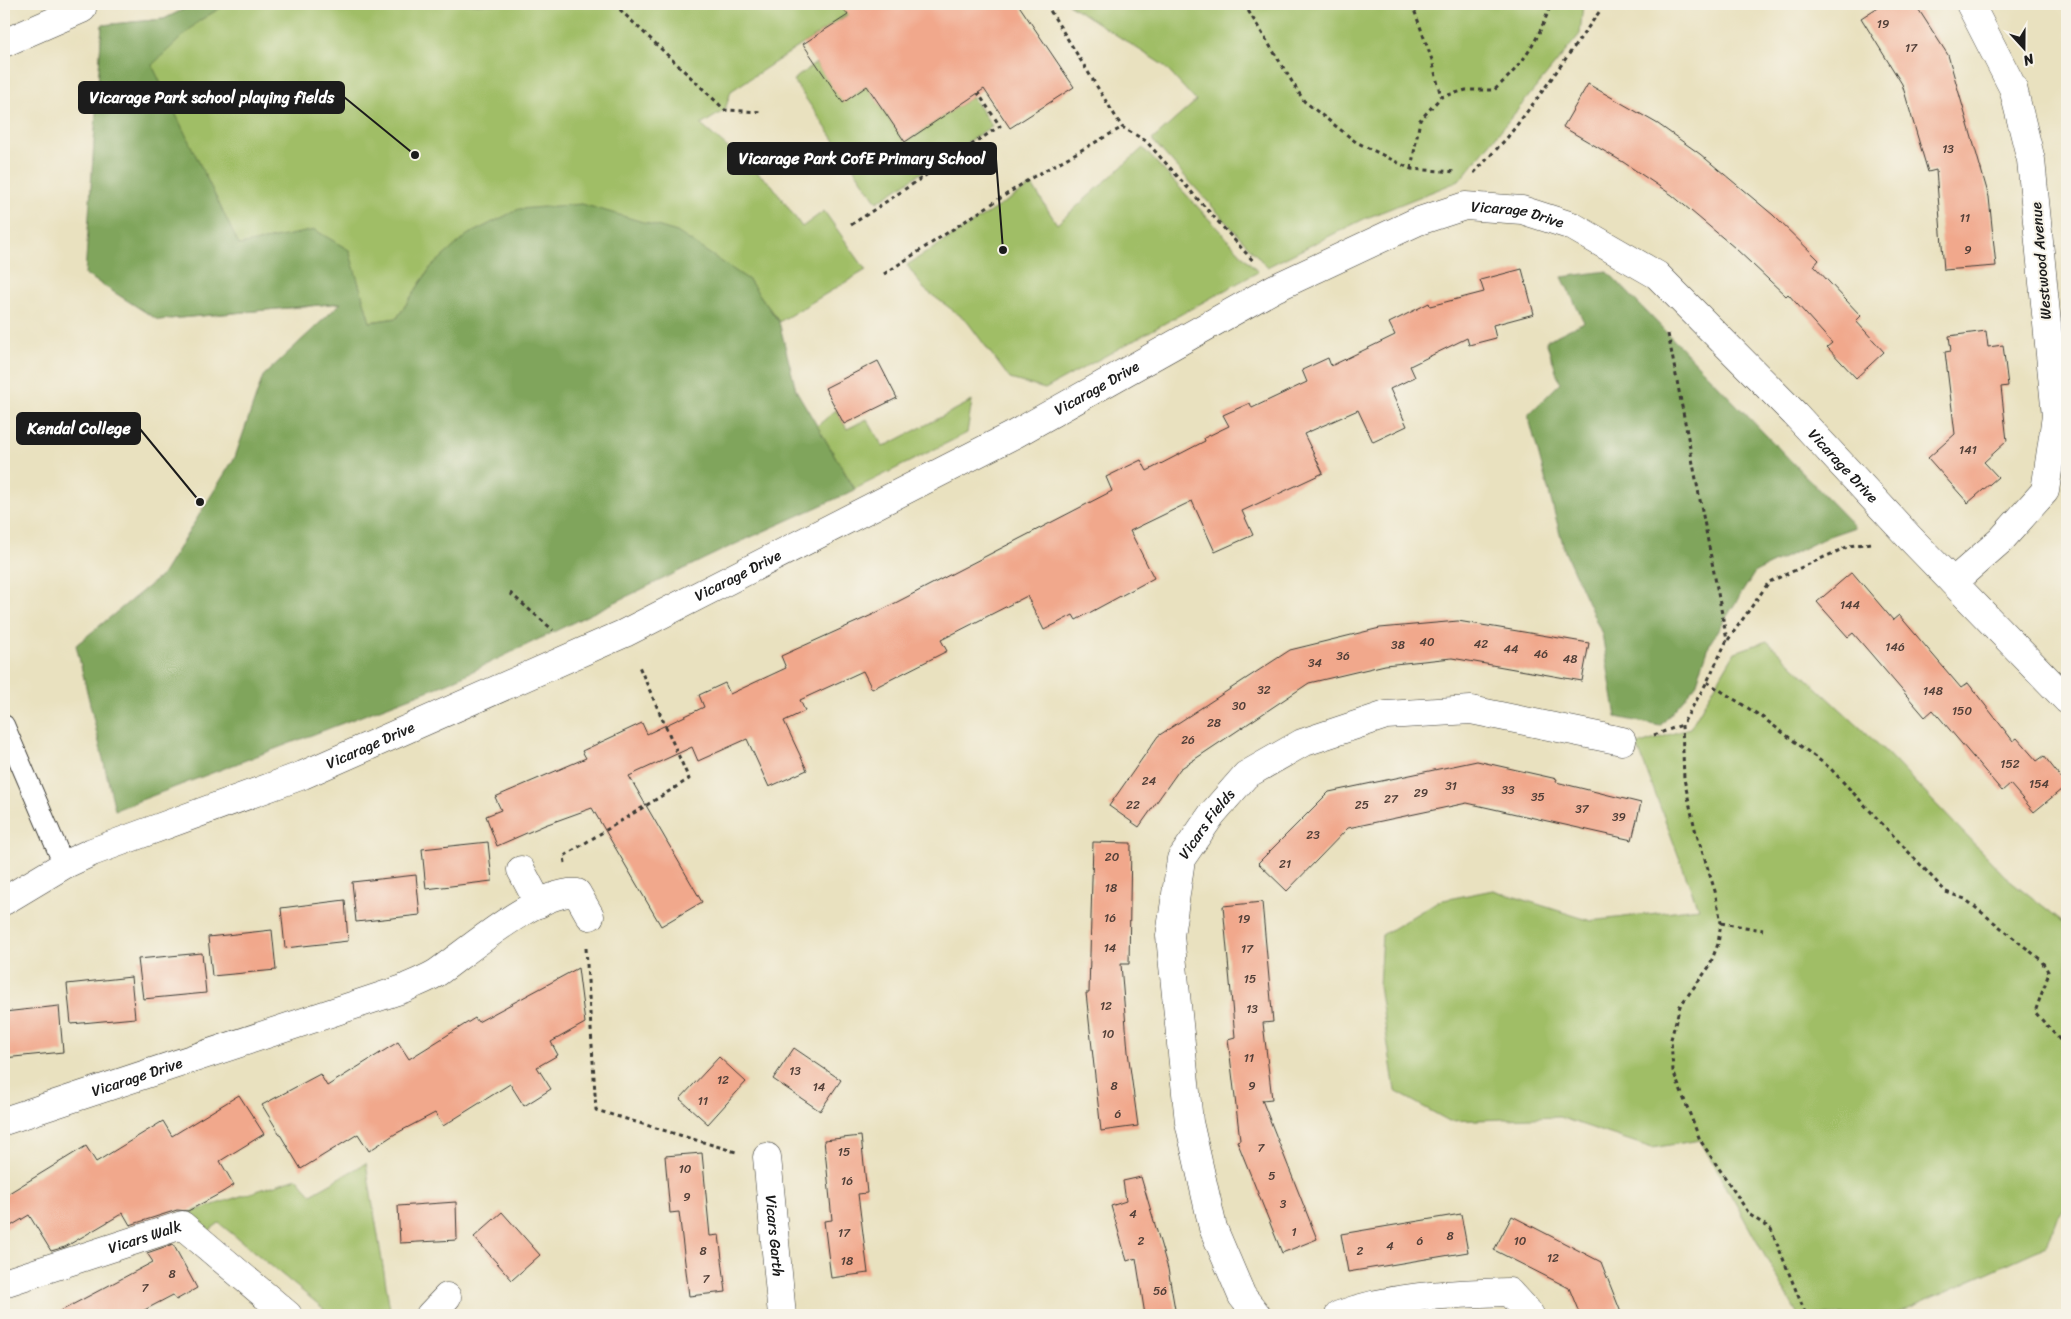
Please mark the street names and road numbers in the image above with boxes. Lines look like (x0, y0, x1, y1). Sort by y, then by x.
street label: Vicarage Drive (1470, 193, 1567, 236)
street label: Westwood Avenue (2023, 201, 2059, 321)
street label: Vicarage Drive (1049, 354, 1144, 423)
street label: Vicarage Drive (1801, 422, 1885, 509)
street label: Vicarage Drive (690, 542, 786, 608)
street label: Vicarage Drive (322, 714, 419, 776)
street label: Vicars Fields (1171, 782, 1242, 865)
street label: Vicarage Drive (88, 1050, 186, 1104)
street label: Vicars Garth (758, 1194, 791, 1278)
street label: Vicars Walk (105, 1213, 185, 1261)

